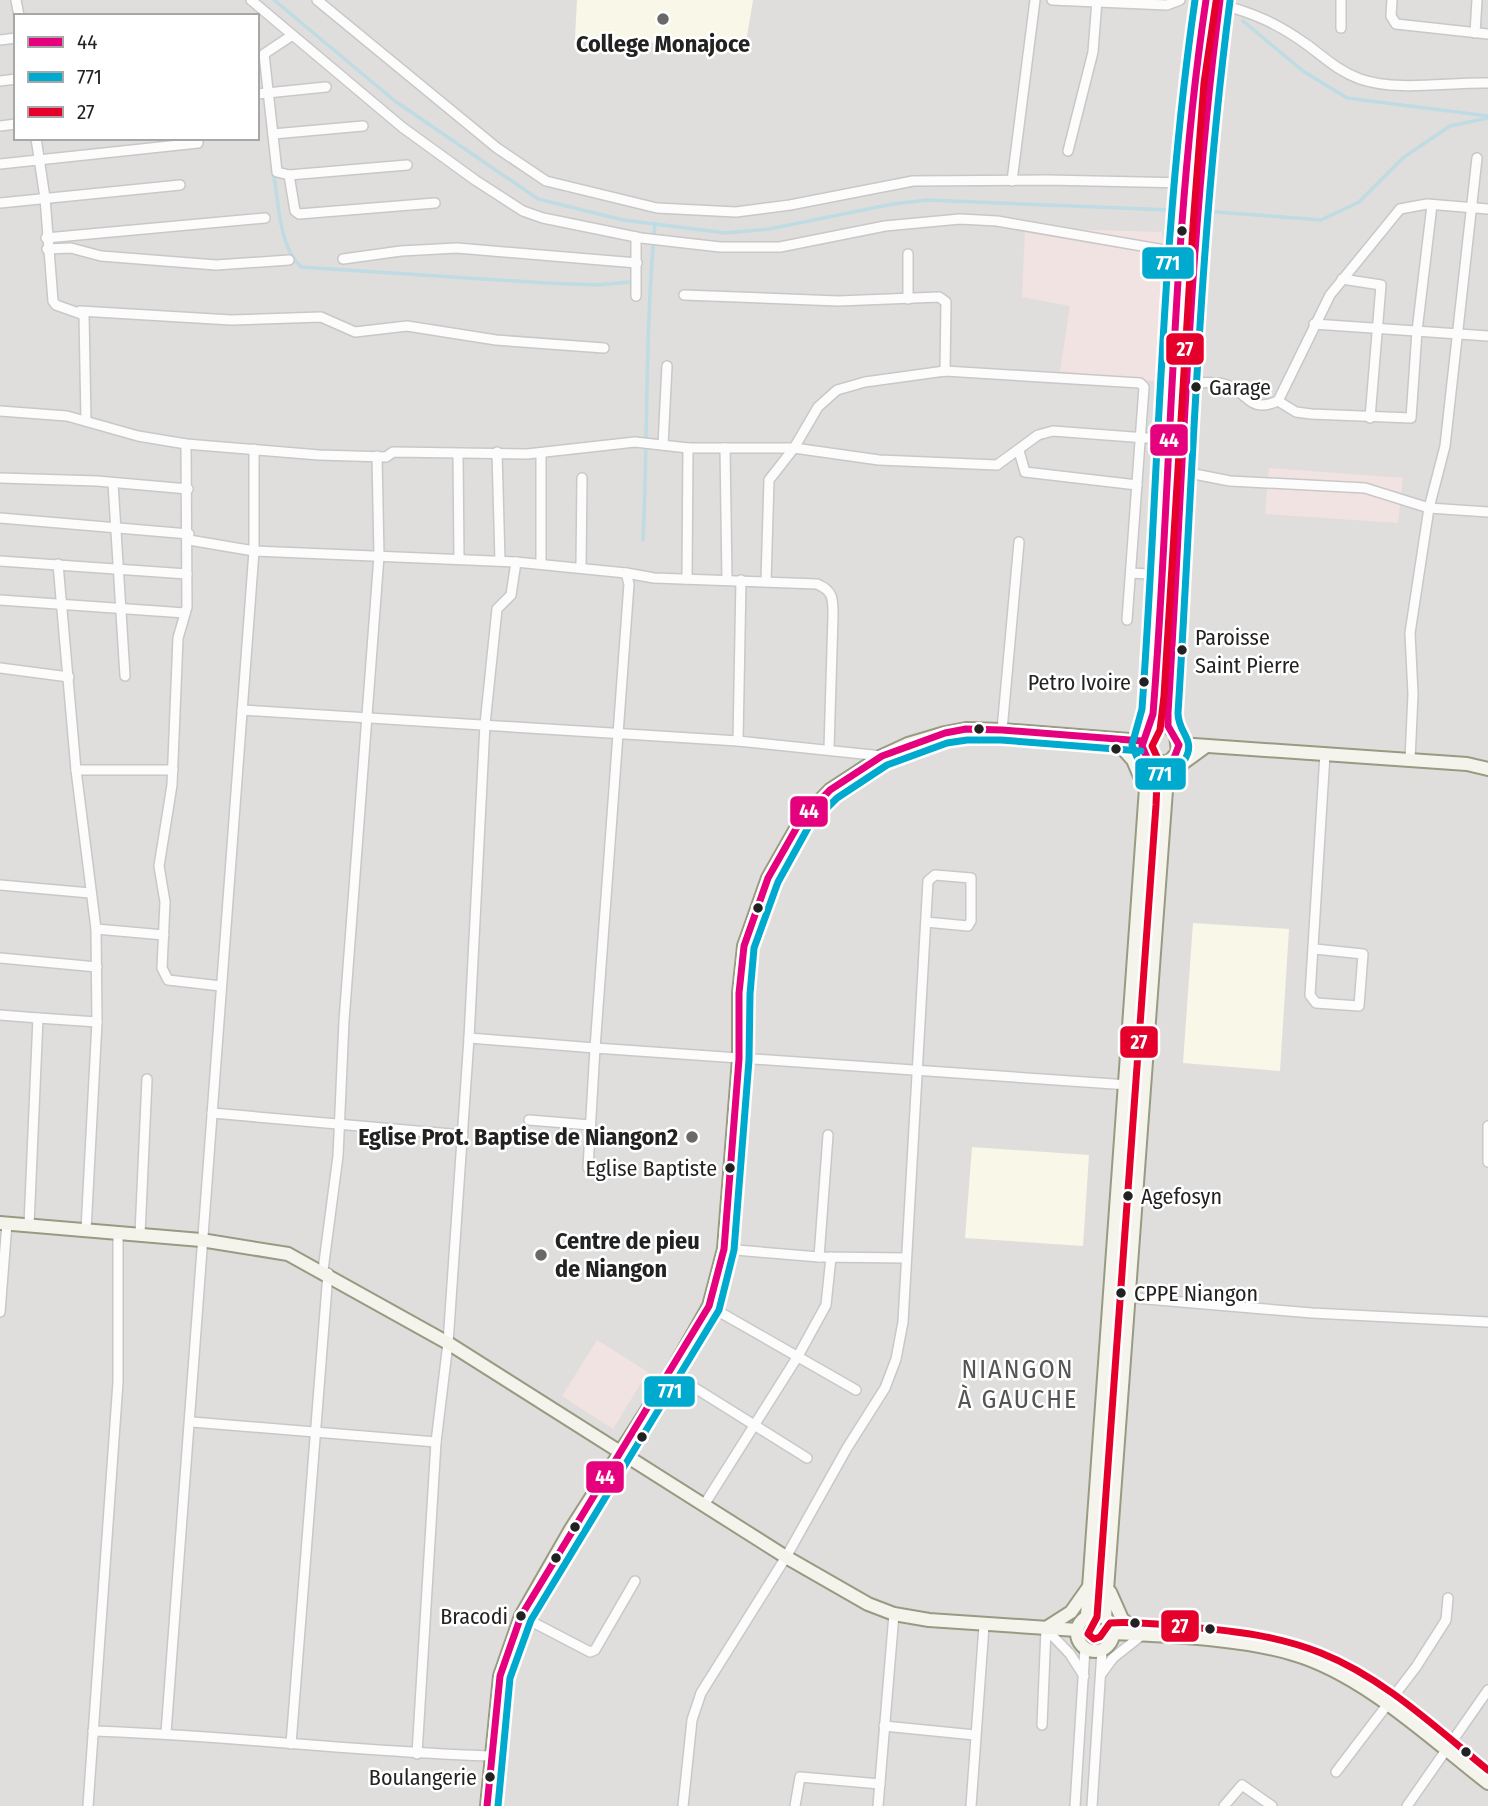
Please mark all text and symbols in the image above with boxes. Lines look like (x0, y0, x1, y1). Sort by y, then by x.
marker: College Monajoce (655, 11, 671, 27)
legend (14, 14, 259, 140)
text: 44 (77, 29, 97, 55)
place label: College Monajoce (576, 30, 750, 58)
text: 771 (77, 64, 102, 90)
text: 27 (77, 99, 95, 125)
unlabelled marker (1175, 224, 1189, 238)
line badge: 771 (1141, 246, 1195, 280)
text: 771 (1156, 252, 1180, 275)
line badge: 27 (1165, 332, 1205, 366)
text: 27 (1176, 338, 1193, 361)
place label: Garage (1209, 374, 1271, 401)
marker: Garage (1189, 380, 1203, 394)
line badge: 44 (1149, 423, 1189, 457)
text: 44 (1159, 429, 1179, 452)
place label: Paroisse Saint Pierre (1195, 624, 1300, 679)
marker: Paroisse Saint Pierre (1175, 643, 1189, 657)
place label: Petro Ivoire (1028, 669, 1131, 696)
marker: Petro Ivoire (1137, 675, 1151, 689)
unlabelled marker (972, 722, 986, 736)
unlabelled marker (1109, 742, 1123, 756)
line badge: 771 (1134, 757, 1187, 791)
text: 771 (1148, 763, 1172, 786)
line badge: 44 (789, 795, 829, 828)
text: 44 (799, 800, 819, 823)
unlabelled marker (751, 901, 765, 915)
line badge: 27 (1119, 1025, 1159, 1059)
text: 27 (1130, 1031, 1147, 1054)
place label: Eglise Prot. Baptise de Niangon2 (358, 1123, 678, 1151)
marker: Eglise Prot. Baptise de Niangon2 (684, 1129, 700, 1145)
place label: Eglise Baptiste (586, 1155, 717, 1182)
marker: Eglise Baptiste (723, 1161, 737, 1175)
place label: Agefosyn (1141, 1183, 1222, 1210)
marker: Agefosyn (1121, 1189, 1135, 1203)
place label: Centre de pieu de Niangon (555, 1227, 700, 1283)
marker: Centre de pieu de Niangon (533, 1247, 549, 1263)
place label: CPPE Niangon (1134, 1280, 1258, 1307)
marker: CPPE Niangon (1114, 1286, 1128, 1300)
district label: NIANGON À GAUCHE (958, 1354, 1078, 1415)
line badge: 771 (643, 1375, 696, 1408)
text: 771 (658, 1380, 682, 1403)
unlabelled marker (635, 1430, 649, 1444)
line badge: 44 (585, 1460, 625, 1494)
text: 44 (595, 1466, 615, 1489)
unlabelled marker (568, 1520, 582, 1534)
unlabelled marker (549, 1551, 563, 1565)
place label: Bracodi (440, 1603, 508, 1630)
marker: Bracodi (514, 1609, 528, 1623)
line badge: 27 (1160, 1609, 1200, 1643)
text: 27 (1171, 1615, 1188, 1638)
unlabelled marker (1128, 1616, 1142, 1630)
unlabelled marker (1203, 1622, 1217, 1636)
unlabelled marker (1459, 1745, 1473, 1759)
place label: Boulangerie (369, 1764, 477, 1791)
marker: Boulangerie (483, 1770, 497, 1784)

